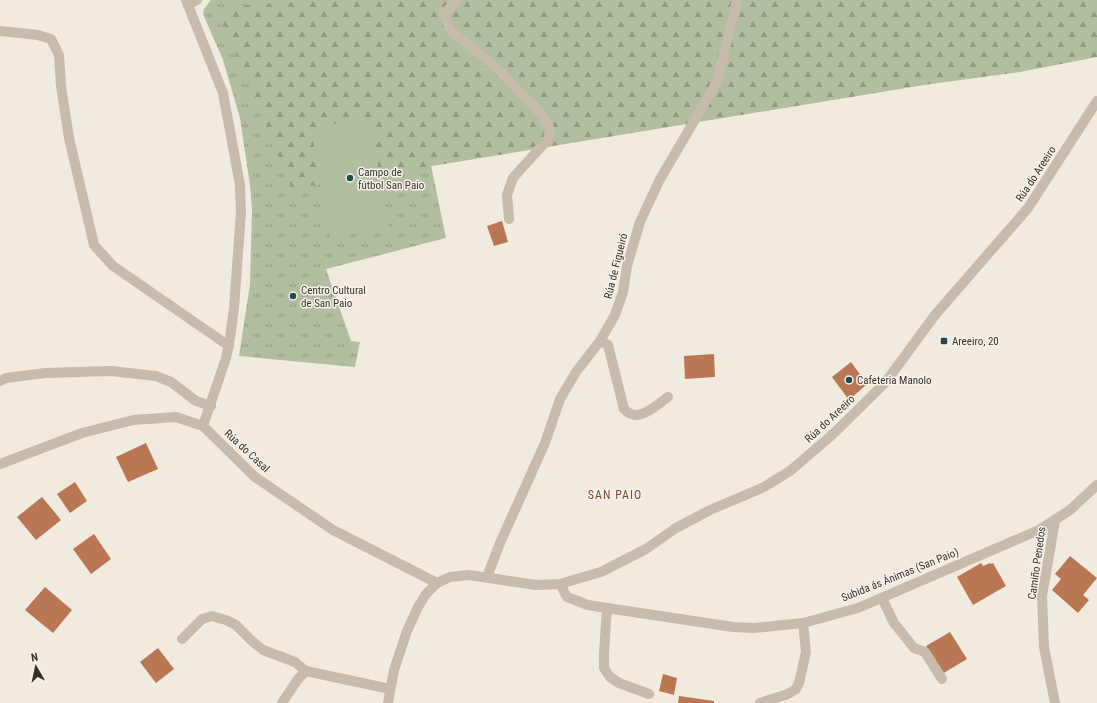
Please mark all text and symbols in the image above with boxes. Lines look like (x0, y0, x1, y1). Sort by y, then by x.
street label: Rúa do Areeiro (1013, 143, 1059, 204)
place label: Campo de fútbol San Paio (358, 166, 425, 192)
marker: Campo de fútbol San Paio (345, 173, 355, 183)
street label: Rúa de Figueiró (602, 231, 631, 300)
place label: Centro Cultural de San Paio (301, 284, 366, 310)
marker: Centro Cultural de San Paio (288, 291, 298, 301)
place label: Areeiro, 20 (952, 335, 999, 348)
marker: Areeiro, 20 (939, 336, 949, 346)
place label: Cafeteria Manolo (857, 374, 932, 387)
marker: Cafeteria Manolo (844, 375, 854, 385)
street label: Rúa do Areeiro (802, 392, 858, 445)
street label: Rúa do Casal (222, 427, 272, 475)
district label: SAN PAIO (588, 488, 642, 502)
street label: Camiño Penedos (1025, 526, 1049, 600)
street label: Subida ás Ánimas (San Paio) (839, 545, 961, 605)
north arrow (16, 647, 56, 687)
text: N (30, 651, 39, 665)

